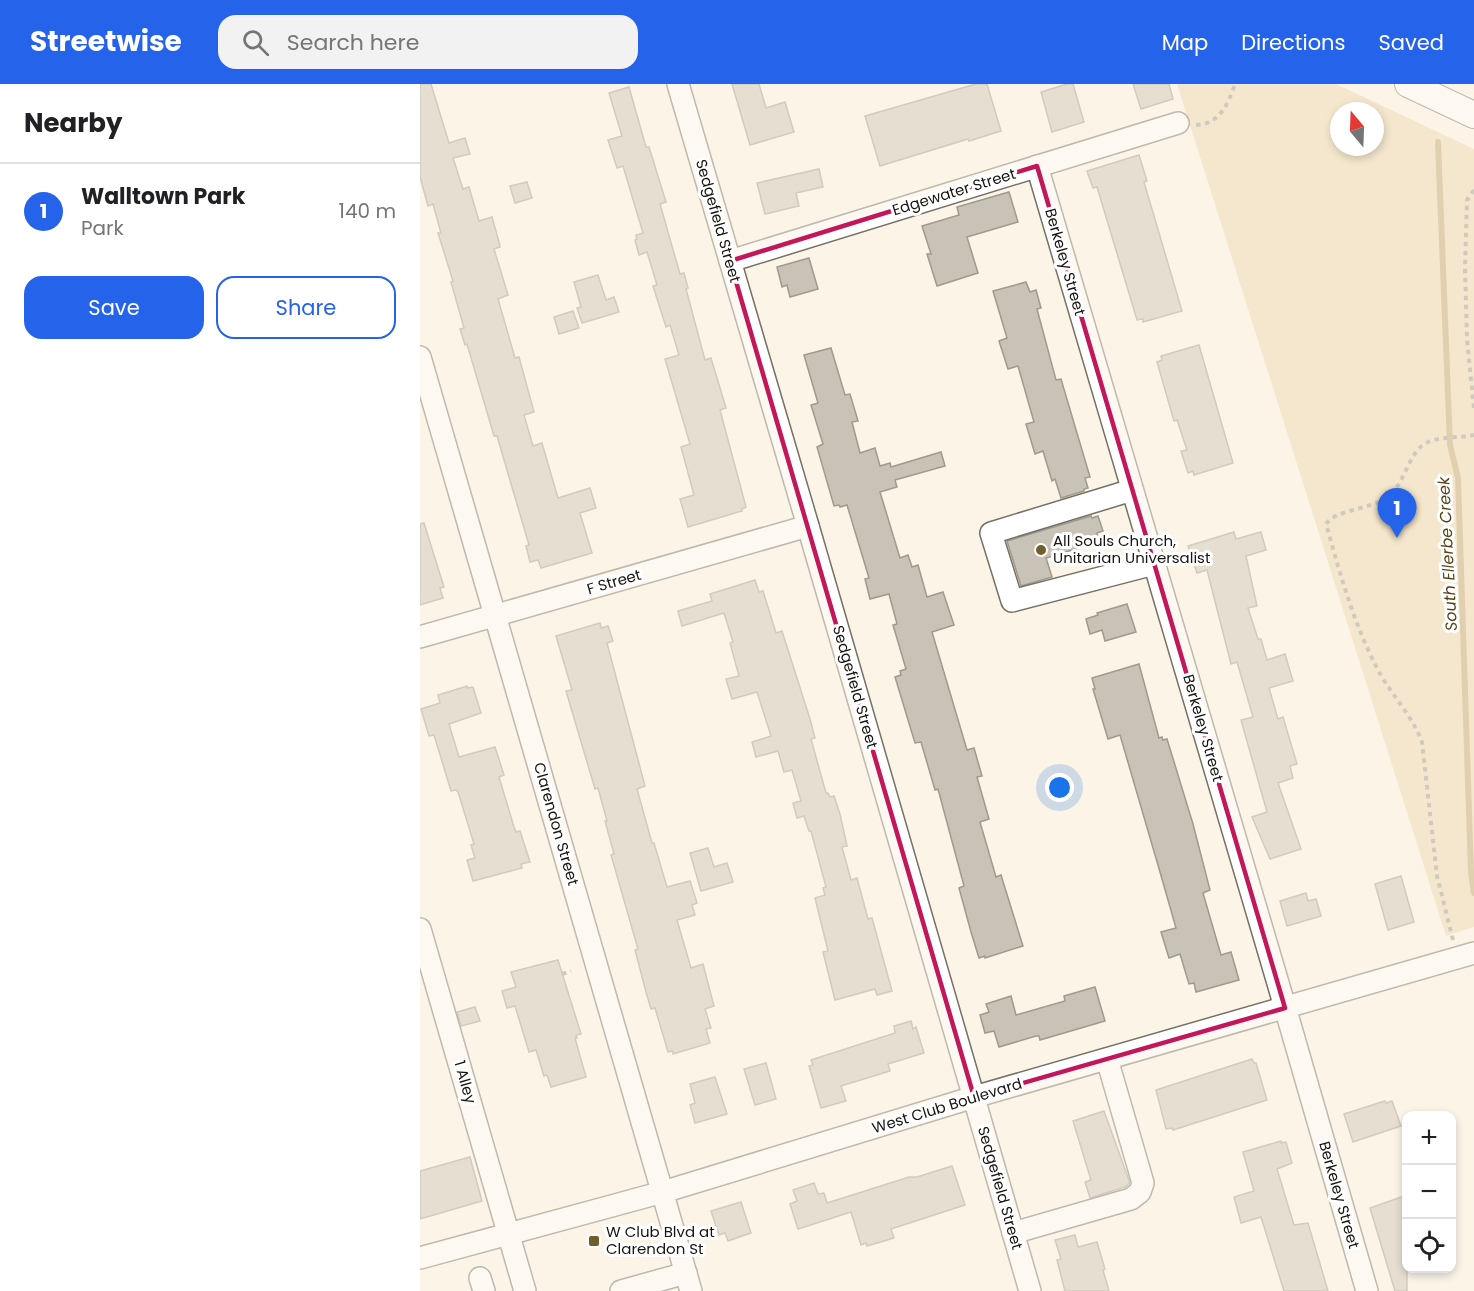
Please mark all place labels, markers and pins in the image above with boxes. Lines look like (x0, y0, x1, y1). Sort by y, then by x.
pin: 1 (1378, 488, 1416, 538)
place label: All Souls Church, Unitarian Universalist (1053, 530, 1210, 568)
marker: All Souls Church, Unitarian Universalist (1034, 543, 1048, 557)
place label: W Club Blvd at Clarendon St (606, 1221, 715, 1259)
marker: W Club Blvd at Clarendon St (587, 1234, 601, 1248)

